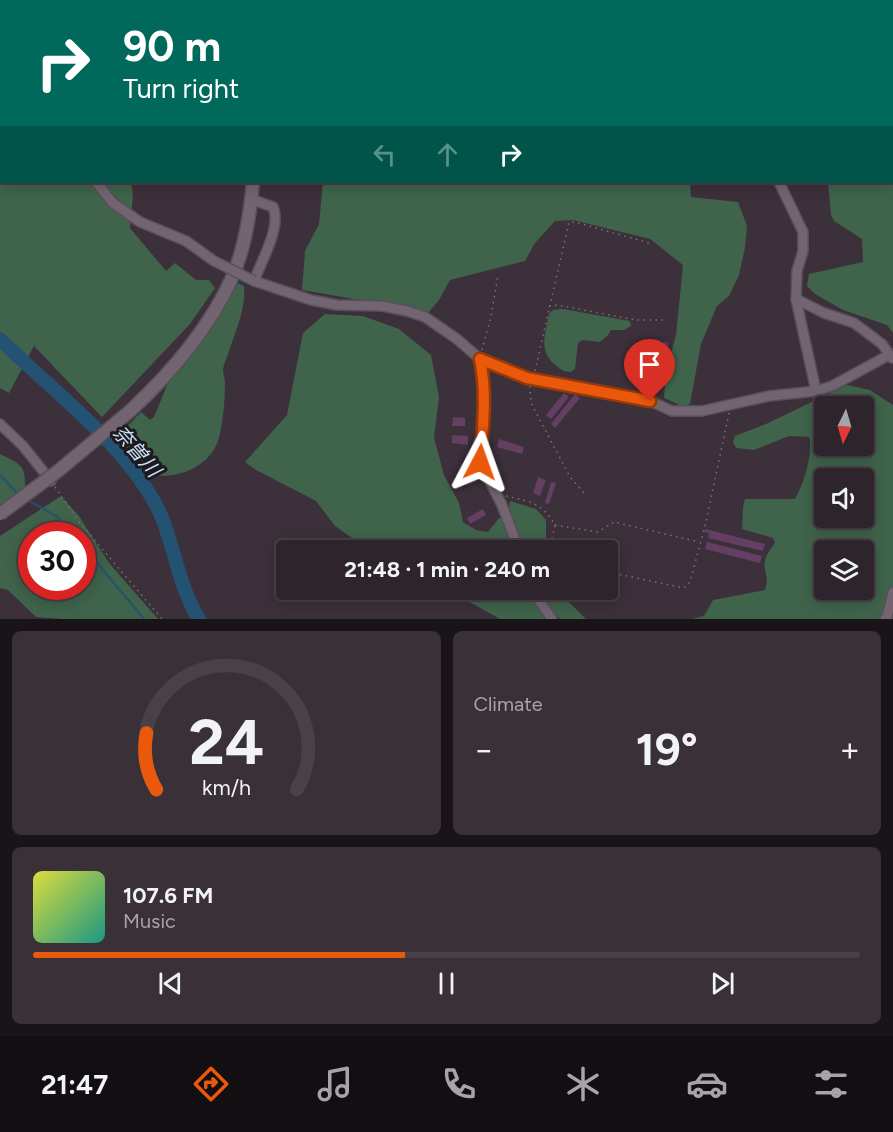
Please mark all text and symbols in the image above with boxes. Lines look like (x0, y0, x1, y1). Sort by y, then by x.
text: 90 m (123, 21, 221, 72)
icon: right (24, 24, 102, 102)
text: Turn right (123, 72, 239, 105)
icon: left (368, 138, 401, 171)
icon: ahead (431, 138, 464, 171)
icon: right (494, 138, 527, 171)
pin (624, 339, 675, 401)
icon: arrive (633, 348, 666, 381)
north arrow (814, 396, 874, 456)
map controls (814, 396, 874, 600)
water label: 奈曽川 (108, 420, 167, 483)
position arrow (448, 430, 512, 494)
button: sound (814, 468, 874, 528)
speed limit sign: 30 (18, 522, 96, 600)
button: layers (814, 540, 874, 600)
text: 21:48 · 1 min · 240 m (344, 556, 550, 583)
text: Climate (474, 692, 543, 716)
text: 24 (188, 705, 264, 780)
text: 19° (636, 722, 698, 776)
text: − (474, 730, 494, 769)
text: + (839, 730, 860, 769)
text: km/h (202, 775, 251, 800)
text: 107.6 FM (123, 882, 213, 909)
text: Music (123, 909, 176, 933)
icon: previous (154, 967, 187, 1000)
icon: pause (430, 967, 463, 1000)
icon: next (706, 967, 739, 1000)
icon: directions (190, 1063, 232, 1105)
icon: music (314, 1063, 356, 1105)
icon: phone (438, 1063, 480, 1105)
icon: climate (562, 1063, 604, 1105)
icon: car (686, 1063, 728, 1105)
icon: filters (810, 1063, 852, 1105)
text: 21:47 (41, 1068, 108, 1101)

